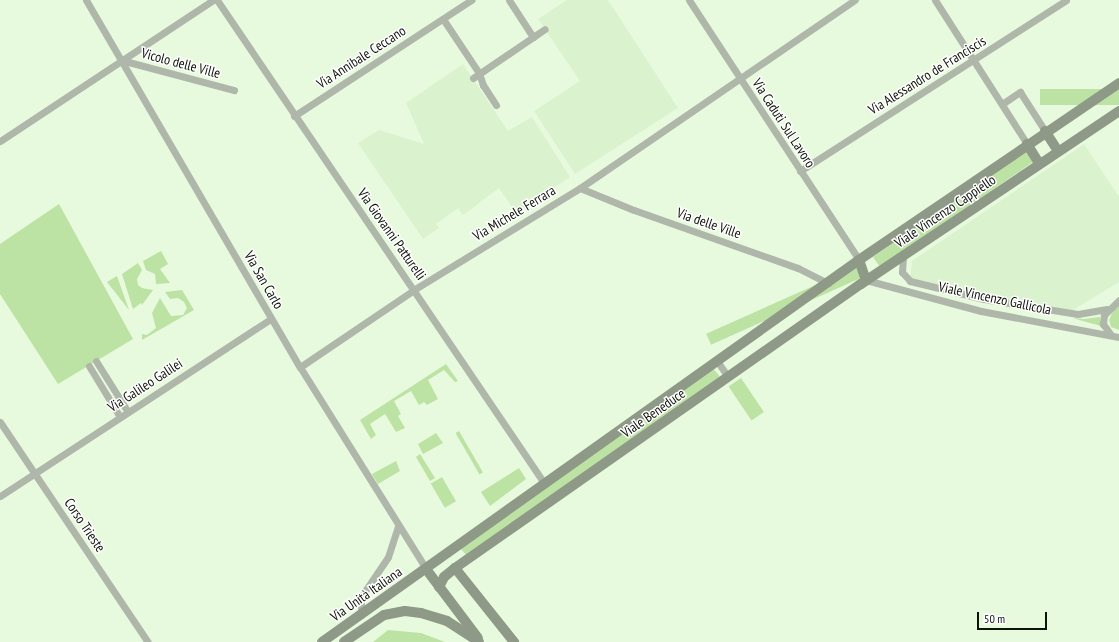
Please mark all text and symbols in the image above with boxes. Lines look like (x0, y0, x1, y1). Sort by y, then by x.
street label: Via Annibale Ceccano (313, 22, 409, 92)
street label: Via Alessandro de Franciscis (865, 32, 989, 118)
street label: Vicolo delle Ville (139, 44, 223, 82)
street label: Via Caduti Sul Lavoro (749, 75, 819, 171)
street label: Viale Vincenzo Cappiello (891, 171, 999, 251)
street label: Via Michele Ferrara (470, 182, 558, 244)
street label: Via Giovanni Patturelli (354, 185, 430, 283)
street label: Via delle Ville (675, 204, 743, 242)
street label: Via San Carlo (241, 248, 287, 312)
street label: Viale Vincenzo Gallicola (937, 278, 1053, 318)
street label: Via Galileo Galilei (104, 355, 186, 415)
street label: Viale Beneduce (618, 385, 688, 441)
street label: Corso Trieste (61, 495, 109, 555)
street label: Via Unità Italiana (327, 563, 405, 625)
scale bar (979, 604, 1049, 630)
text: 50 m (984, 611, 1005, 626)

